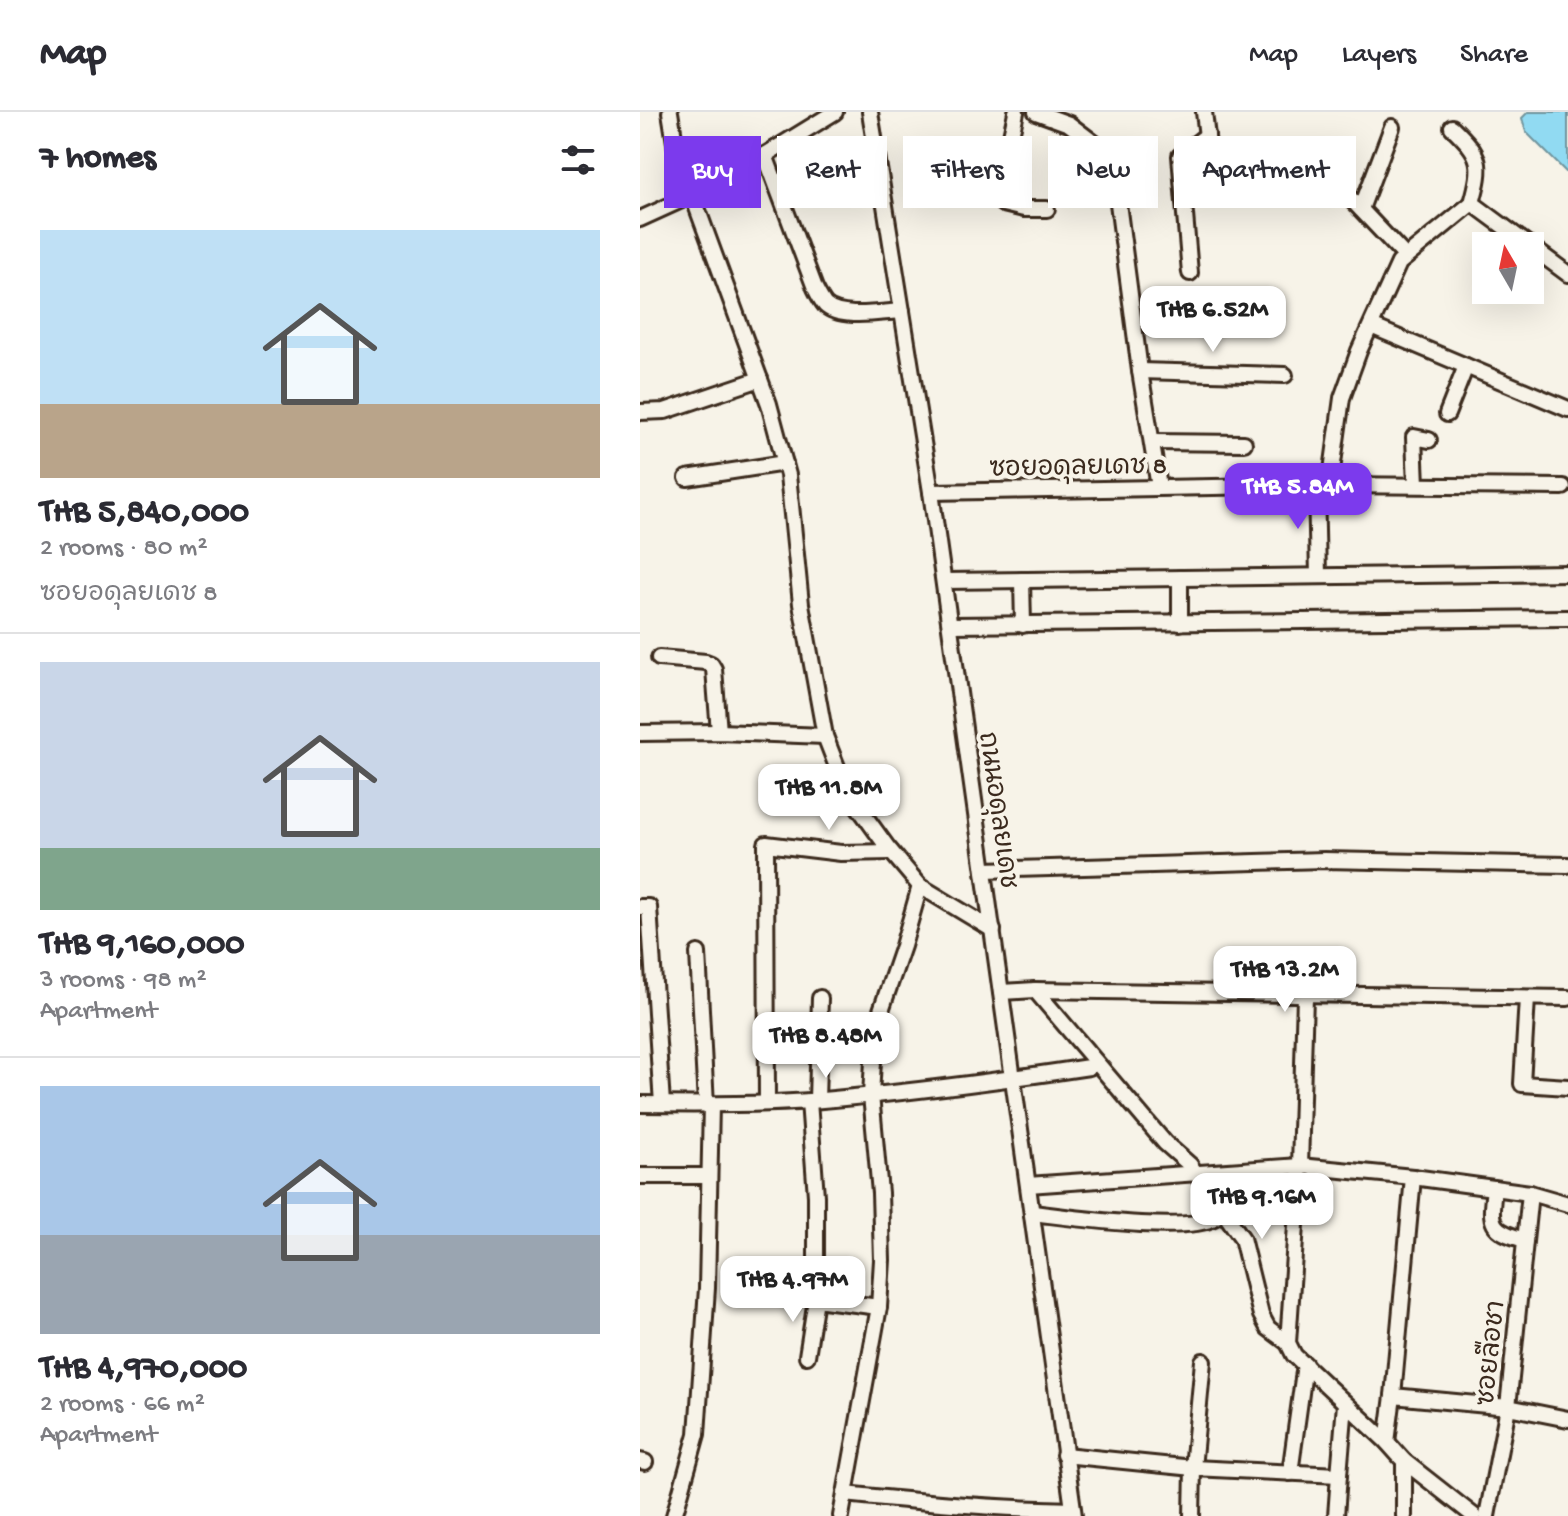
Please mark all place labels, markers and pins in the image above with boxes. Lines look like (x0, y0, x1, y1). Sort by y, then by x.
pin: THB 6.52M (1121, 286, 1305, 354)
pin: THB 5.84M (1206, 463, 1390, 531)
pin: THB 11.8M (737, 764, 921, 832)
pin: THB 13.2M (1193, 946, 1377, 1014)
pin: THB 8.48M (734, 1012, 918, 1080)
pin: THB 9.16M (1170, 1173, 1354, 1241)
pin: THB 4.97M (701, 1256, 885, 1324)

